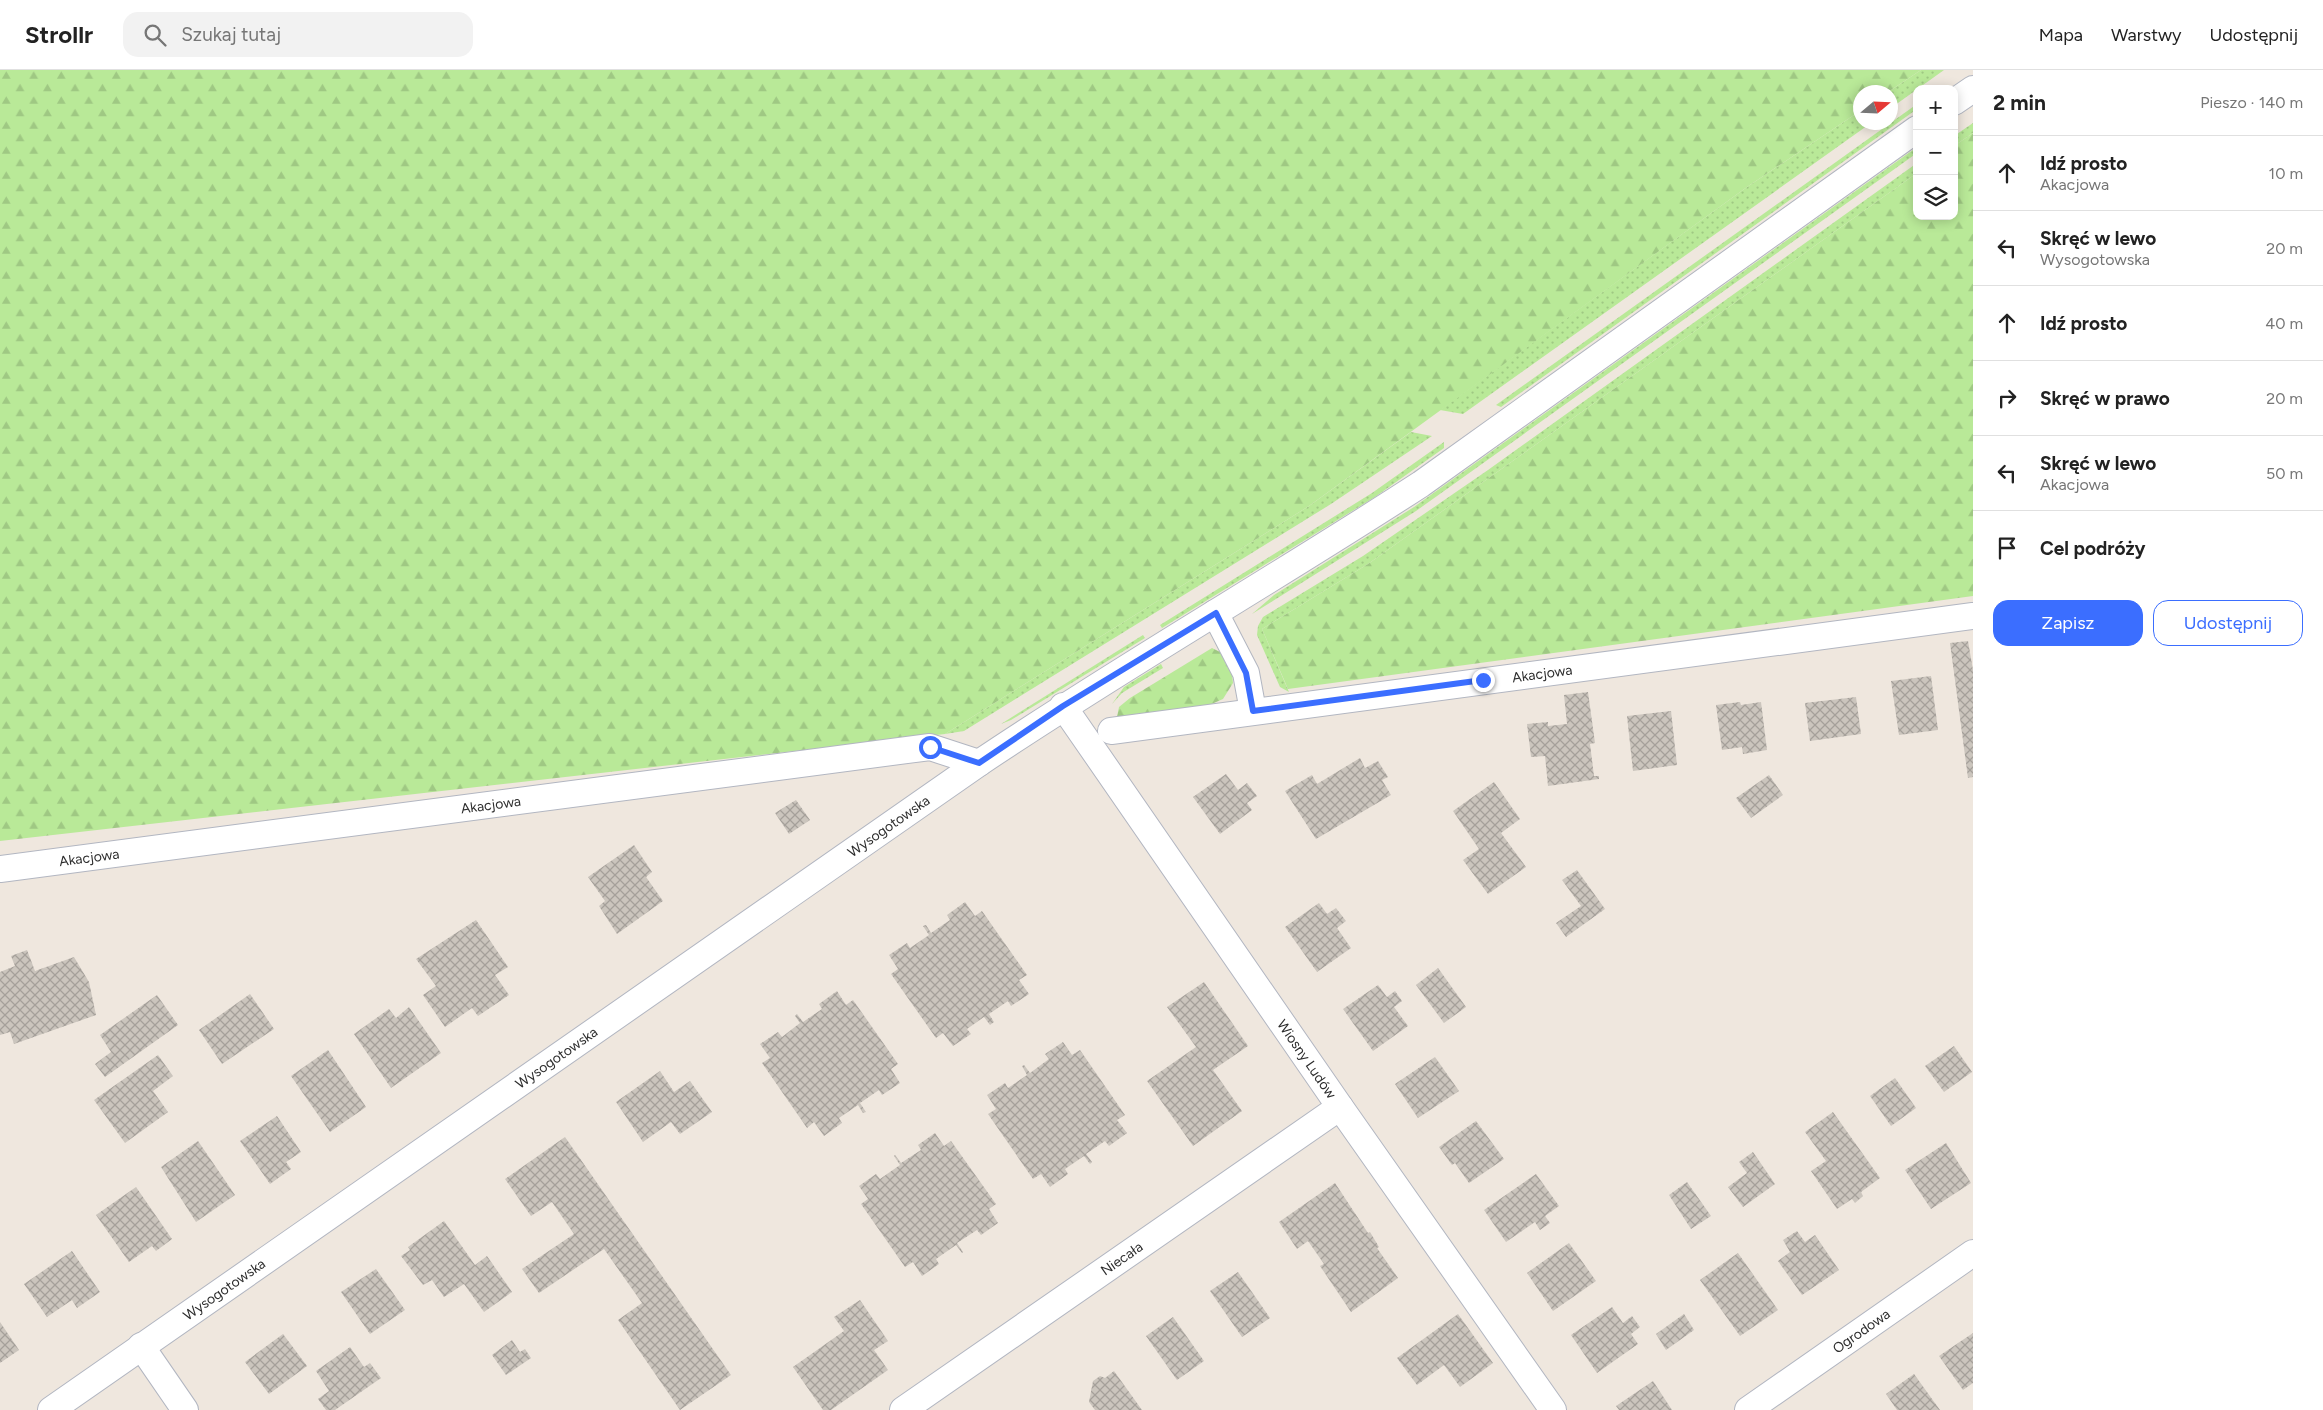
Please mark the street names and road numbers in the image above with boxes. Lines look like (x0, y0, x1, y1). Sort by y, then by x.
street label: Akacjowa (1511, 661, 1573, 686)
street label: Akacjowa (460, 792, 522, 817)
street label: Wysogotowska (844, 792, 933, 861)
street label: Akacjowa (58, 845, 120, 870)
street label: Wiosny Ludów (1274, 1016, 1340, 1102)
street label: Wysogotowska (512, 1023, 601, 1092)
street label: Niecała (1097, 1238, 1146, 1279)
street label: Wysogotowska (180, 1255, 268, 1324)
street label: Ogrodowa (1829, 1305, 1893, 1357)

